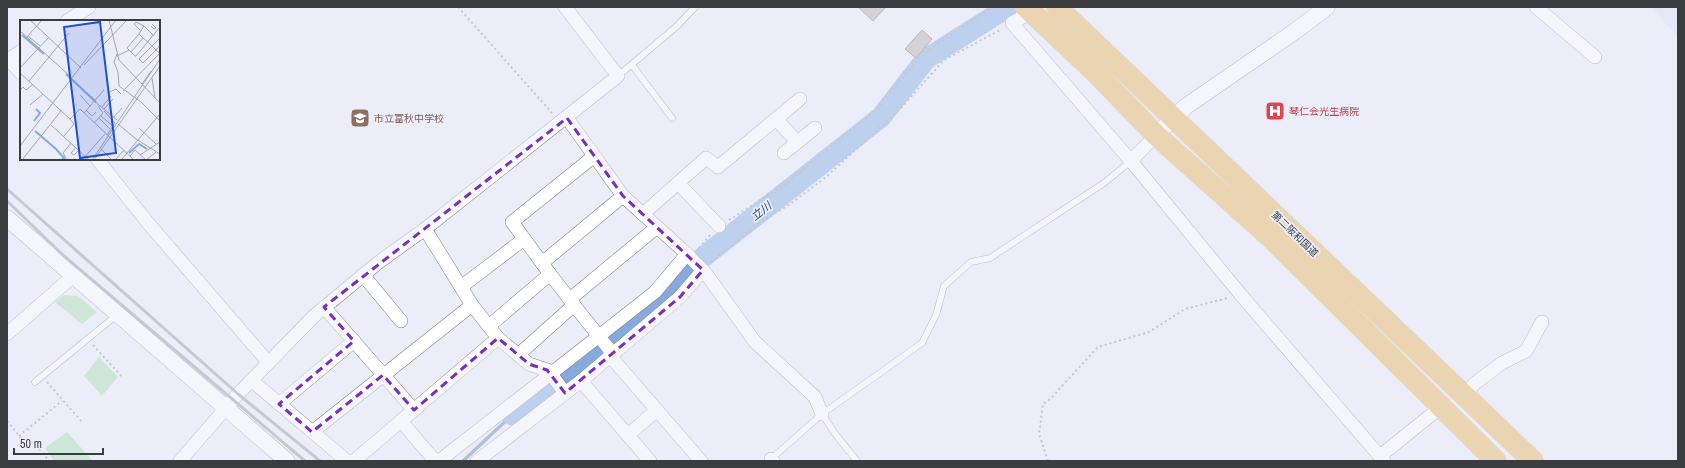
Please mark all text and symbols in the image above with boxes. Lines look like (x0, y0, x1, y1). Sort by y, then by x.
inset map (20, 20, 160, 160)
hospital icon: 琴仁会光生病院 (1264, 100, 1286, 122)
place label: 琴仁会光生病院 (1289, 105, 1359, 118)
school or university icon: 市立富秋中学校 (349, 107, 371, 129)
place label: 市立富秋中学校 (374, 112, 444, 125)
water label: 立川 (748, 198, 775, 223)
street label: 第二阪和国道 (1269, 208, 1321, 260)
scale bar (14, 430, 103, 456)
text: 50 m (20, 436, 42, 452)

